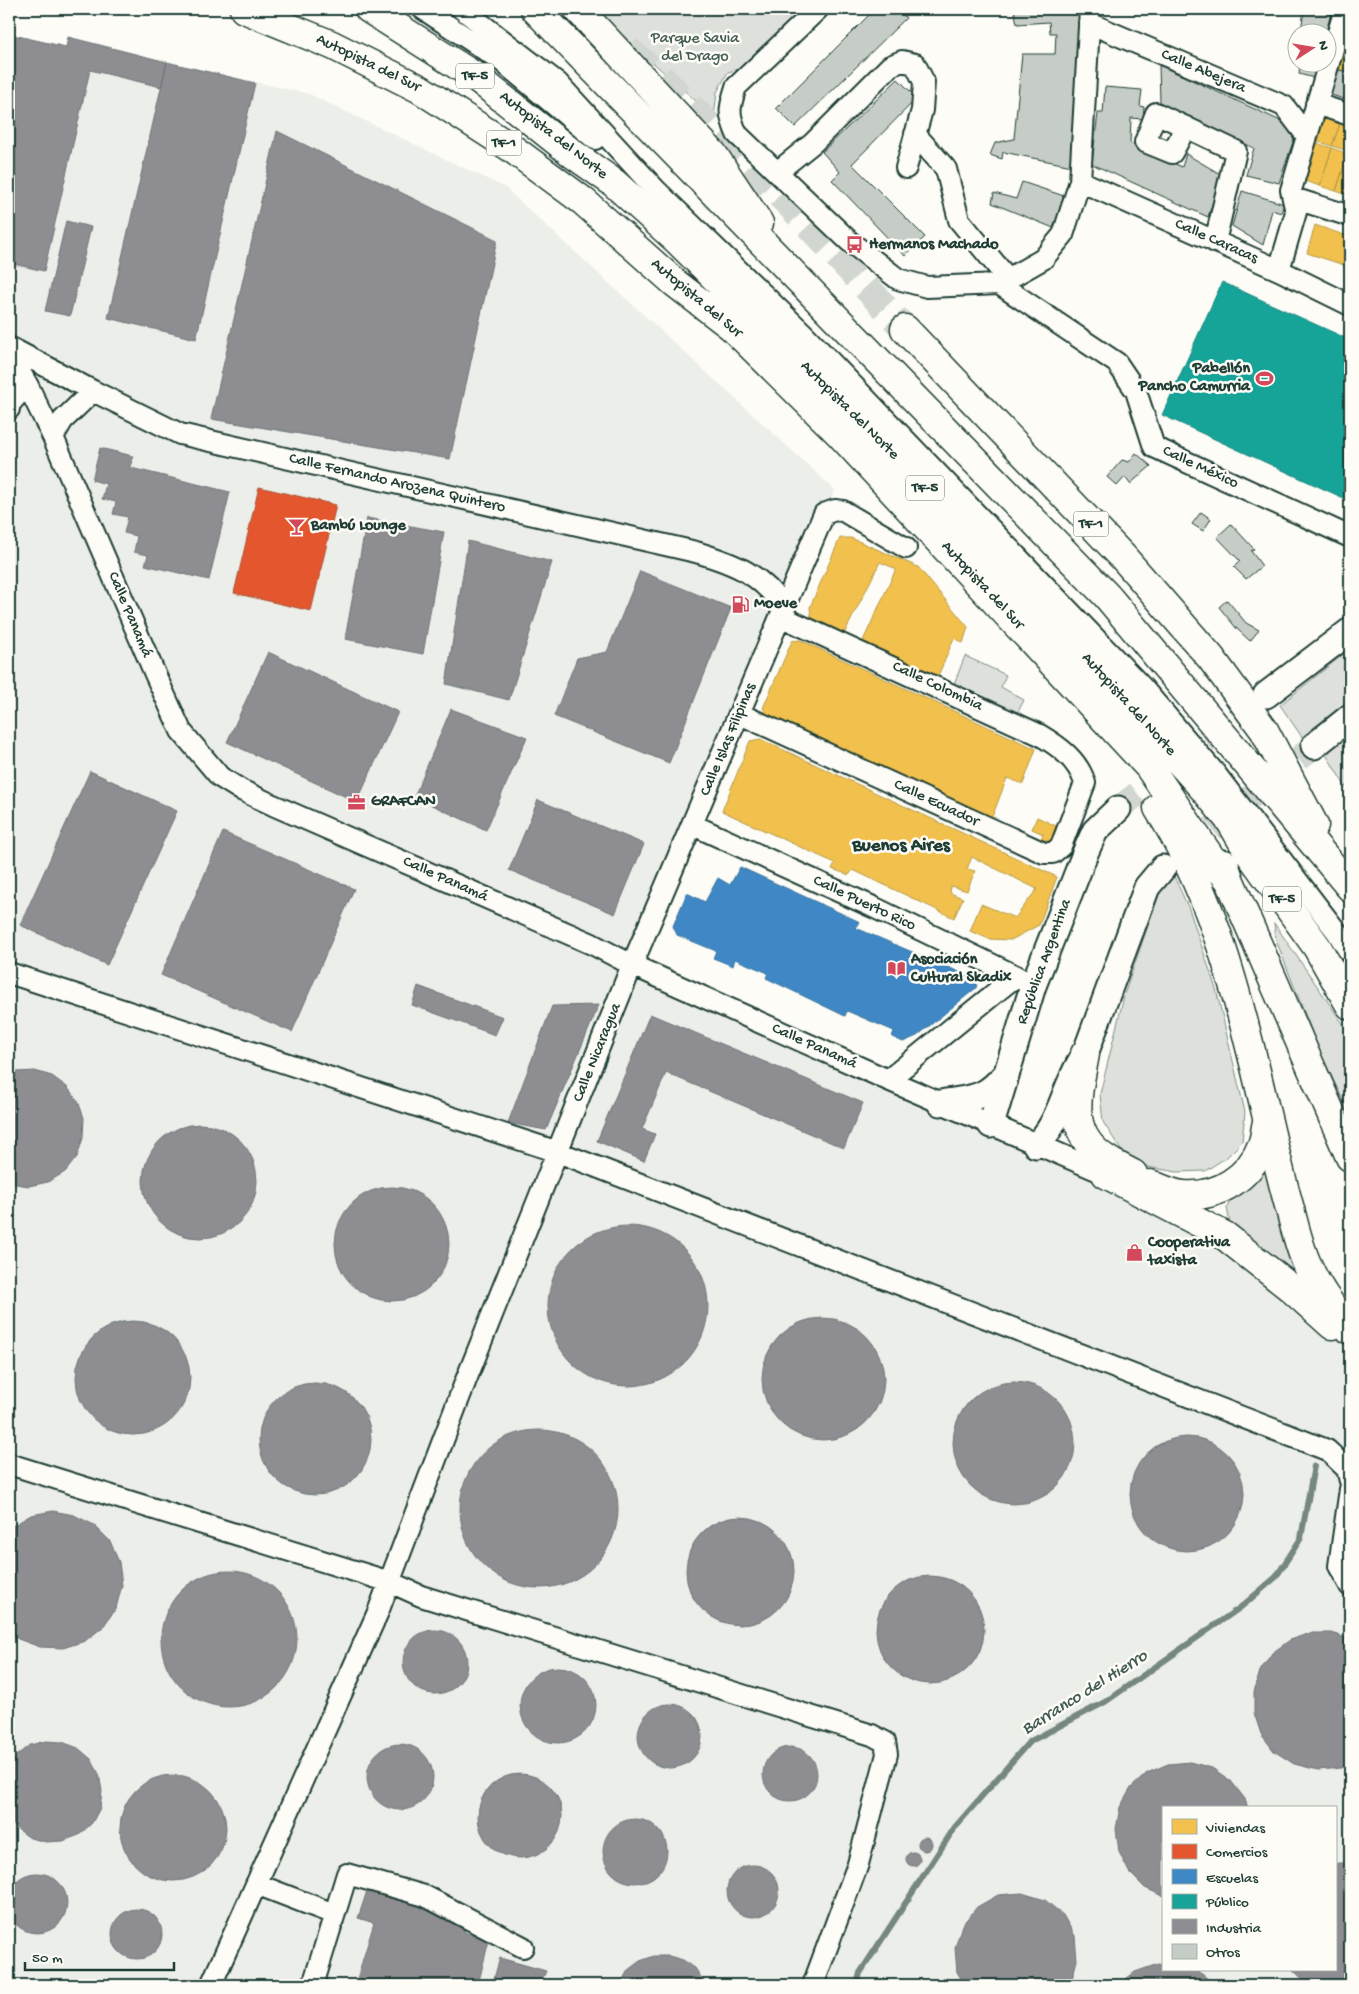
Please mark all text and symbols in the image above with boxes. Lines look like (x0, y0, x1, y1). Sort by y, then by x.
north arrow (1286, 22, 1336, 72)
park label: Parque Savia del Drago (650, 30, 740, 67)
street label: Autopista del Sur (313, 31, 424, 98)
text: N (1313, 40, 1332, 52)
street label: Calle Abejera (1158, 46, 1249, 99)
road number: TF-5 (456, 64, 494, 88)
street label: Autopista del Norte (495, 88, 612, 185)
road number: TF-1 (486, 130, 522, 156)
street label: Calle Caracas (1171, 215, 1262, 269)
bus stop icon: Hermanos Machado (845, 235, 865, 255)
place label: Hermanos Machado (869, 236, 999, 255)
street label: Autopista del Sur (646, 255, 747, 344)
street label: Autopista del Norte (795, 357, 903, 465)
place label: Pabellón Pancho Camurria (1137, 360, 1251, 397)
sports icon: Pabellón Pancho Camurria (1254, 368, 1274, 388)
street label: Calle México (1159, 442, 1241, 494)
street label: Calle Fernando Arozena Quintero (287, 450, 507, 518)
road number: TF-5 (906, 476, 944, 500)
road number: TF-1 (1074, 512, 1108, 536)
bar icon: Bambú Lounge (287, 516, 307, 536)
place label: Bambú Lounge (310, 517, 407, 536)
street label: Autopista del Sur (936, 538, 1029, 635)
street label: Calle Panamá (102, 569, 156, 662)
fuel station icon: Moeve (730, 594, 750, 614)
place label: Moeve (754, 595, 798, 614)
street label: Autopista del Norte (1077, 649, 1180, 761)
street label: Calle Colombia (889, 658, 986, 717)
street label: Calle Islas Filipinas (697, 680, 762, 799)
street label: Calle Ecuador (890, 776, 983, 833)
office icon: GRAFCAN (347, 792, 367, 812)
place label: GRAFCAN (371, 793, 436, 812)
district label: Buenos Aires (851, 835, 951, 858)
street label: Calle Panamá (400, 853, 491, 908)
street label: Calle Puerto Rico (810, 872, 918, 936)
road number: TF-5 (1263, 886, 1301, 912)
street label: República Argentina (1013, 896, 1077, 1027)
place label: Asociación Cultural Skadix (910, 951, 1012, 988)
library icon: Asociación Cultural Skadix (887, 959, 907, 979)
street label: Calle Nicaragua (570, 1000, 627, 1105)
street label: Calle Panamá (769, 1020, 860, 1075)
place label: Cooperativa taxista (1146, 1234, 1231, 1271)
shop icon: Cooperativa taxista (1124, 1242, 1144, 1262)
water label: Barranco del Hierro (1018, 1646, 1152, 1740)
legend (1162, 1806, 1336, 1972)
text: Viviendas (1205, 1820, 1265, 1838)
text: Comercios (1206, 1844, 1268, 1862)
text: Escuelas (1206, 1870, 1258, 1888)
text: Público (1205, 1894, 1249, 1912)
text: Industria (1206, 1920, 1262, 1938)
scale bar (25, 1939, 174, 1971)
text: Otros (1206, 1944, 1240, 1962)
text: 50 m (32, 1950, 63, 1968)

